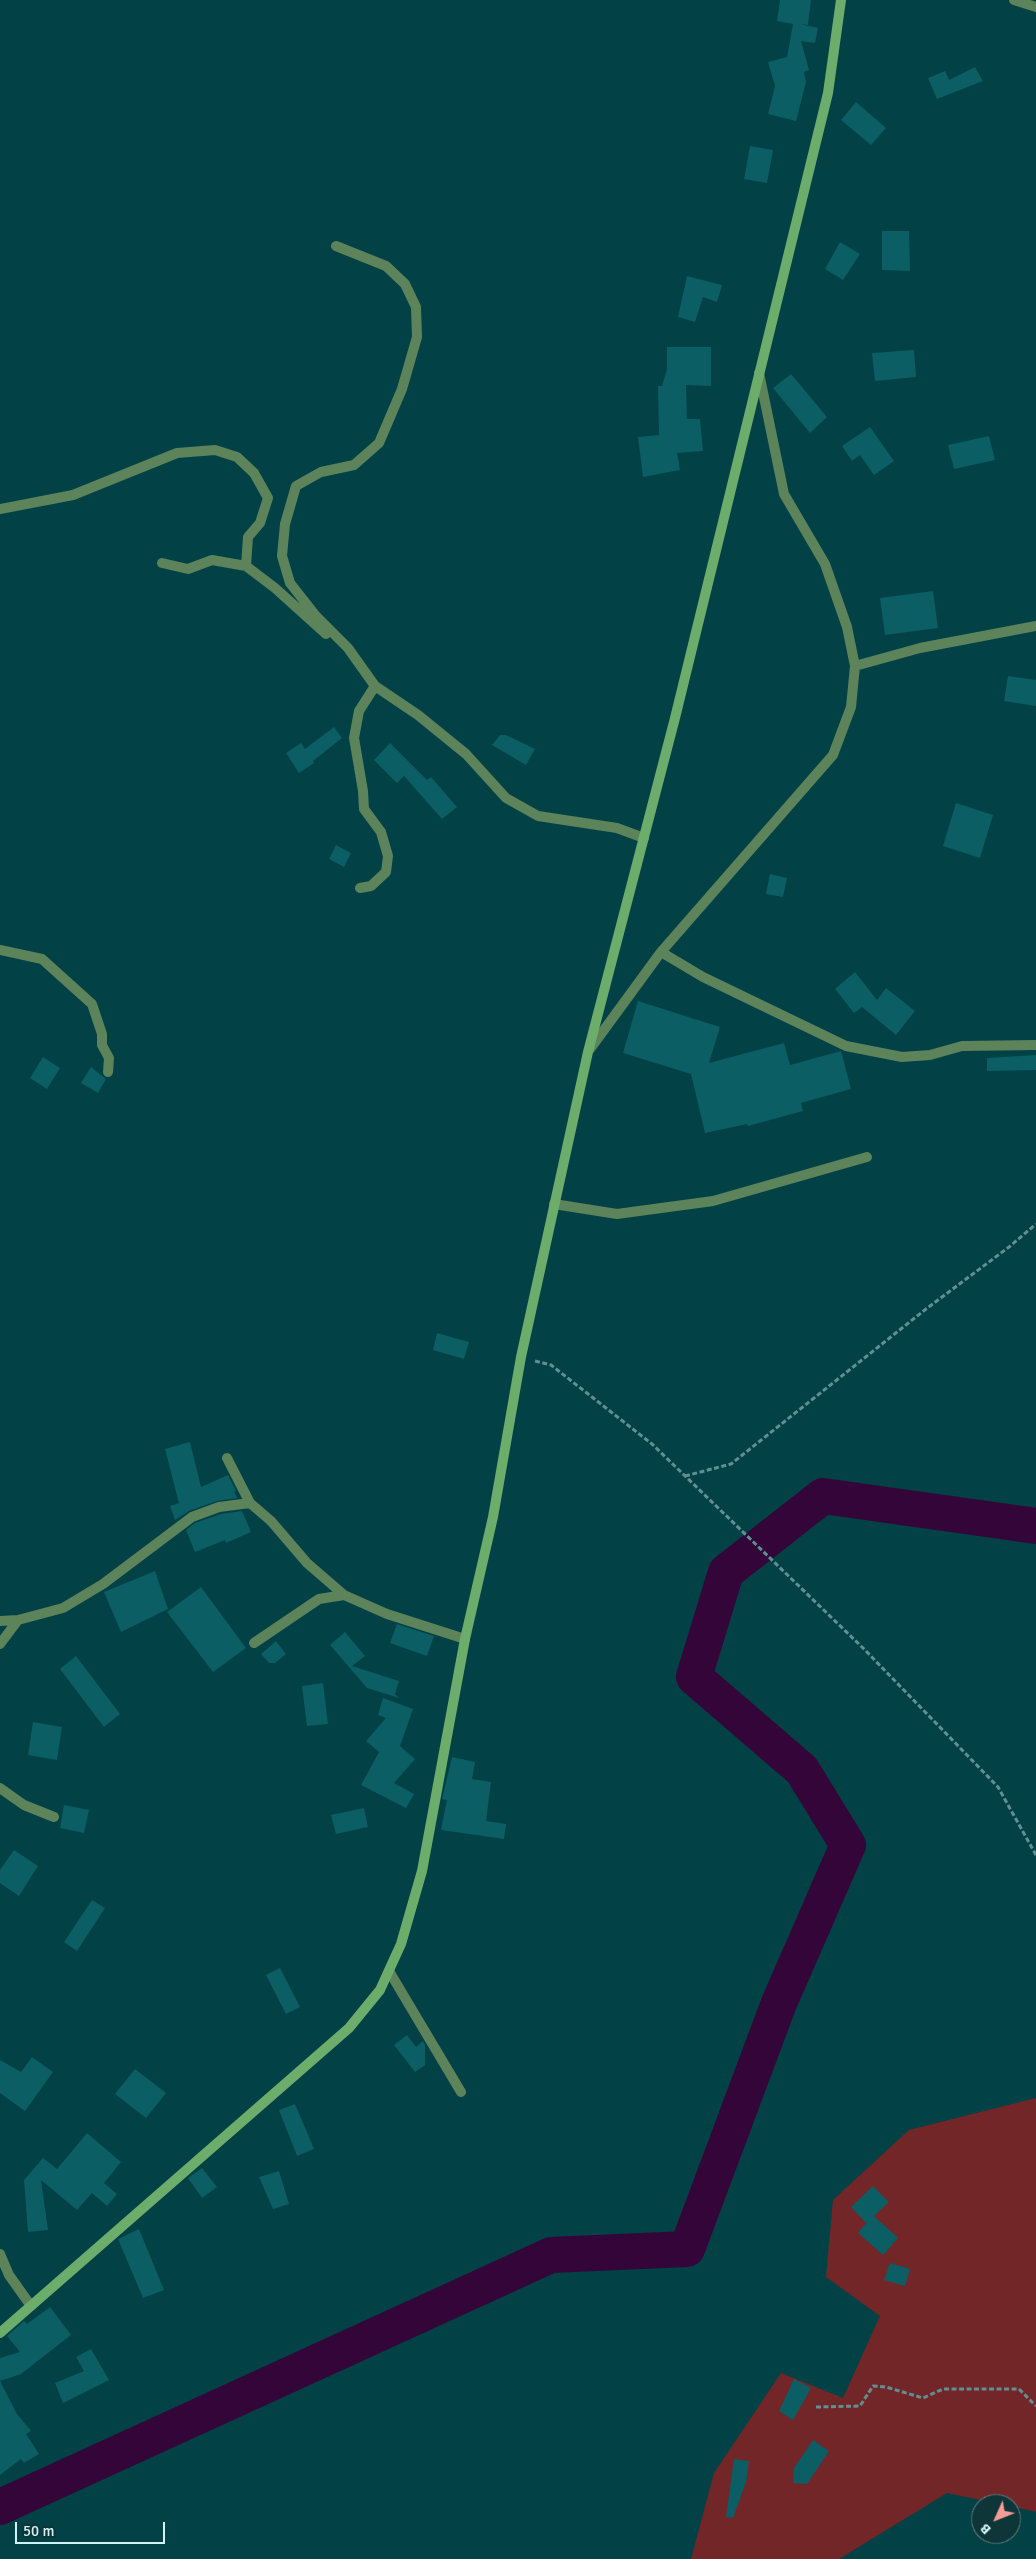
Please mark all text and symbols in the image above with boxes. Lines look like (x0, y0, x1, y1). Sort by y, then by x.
north arrow (971, 2494, 1021, 2544)
scale bar (18, 2512, 168, 2544)
text: B (976, 2520, 995, 2538)
text: 50 m (23, 2522, 54, 2540)

